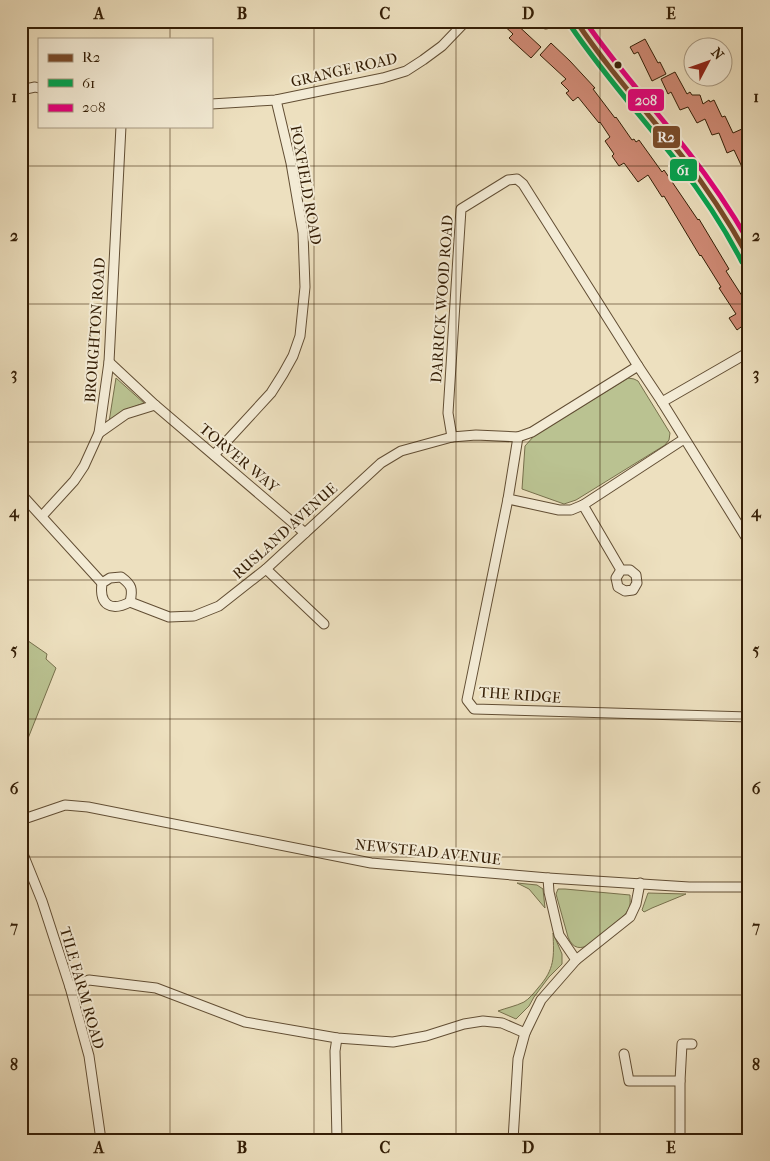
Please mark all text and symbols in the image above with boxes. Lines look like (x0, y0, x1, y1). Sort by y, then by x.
text: A (93, 4, 105, 23)
text: B (237, 4, 247, 23)
text: C (380, 4, 391, 23)
text: D (522, 4, 534, 23)
text: E (666, 4, 676, 23)
legend (38, 38, 212, 128)
north arrow (682, 38, 732, 88)
text: N (708, 44, 728, 64)
text: R2 (82, 48, 101, 66)
street label: GRANGE ROAD (289, 49, 399, 91)
unlabelled marker (613, 60, 623, 70)
text: 61 (82, 74, 95, 92)
text: 1 (11, 87, 17, 106)
text: 1 (753, 87, 759, 106)
line badge: 208 (627, 88, 665, 112)
text: 208 (635, 92, 657, 109)
text: 208 (82, 98, 106, 116)
street label: FOXFIELD ROAD (287, 124, 325, 246)
line badge: R2 (652, 125, 681, 149)
text: R2 (657, 129, 675, 146)
line badge: 61 (669, 158, 698, 182)
text: 61 (677, 162, 689, 179)
street label: DARRICK WOOD ROAD (427, 214, 457, 384)
text: 2 (10, 226, 18, 245)
text: 2 (752, 226, 760, 245)
street label: BROUGHTON ROAD (81, 257, 109, 403)
text: 3 (11, 364, 17, 384)
text: 3 (753, 364, 759, 384)
street label: TORVER WAY (196, 420, 283, 497)
street label: RUSLAND AVENUE (229, 479, 341, 583)
text: 4 (8, 502, 20, 522)
text: 4 (750, 502, 762, 522)
text: 5 (11, 640, 18, 659)
text: 5 (753, 640, 760, 659)
street label: THE RIDGE (478, 683, 562, 707)
text: 6 (10, 779, 19, 798)
text: 6 (752, 779, 761, 798)
street label: NEWSTEAD AVENUE (354, 835, 502, 869)
text: 7 (9, 917, 18, 936)
text: 7 (751, 917, 760, 936)
street label: TILE FARM ROAD (56, 925, 108, 1051)
text: 8 (10, 1055, 18, 1074)
text: 8 (752, 1055, 760, 1074)
text: A (93, 1138, 105, 1157)
text: B (237, 1138, 247, 1157)
text: C (380, 1138, 391, 1157)
text: D (522, 1138, 534, 1157)
text: E (666, 1138, 676, 1157)

